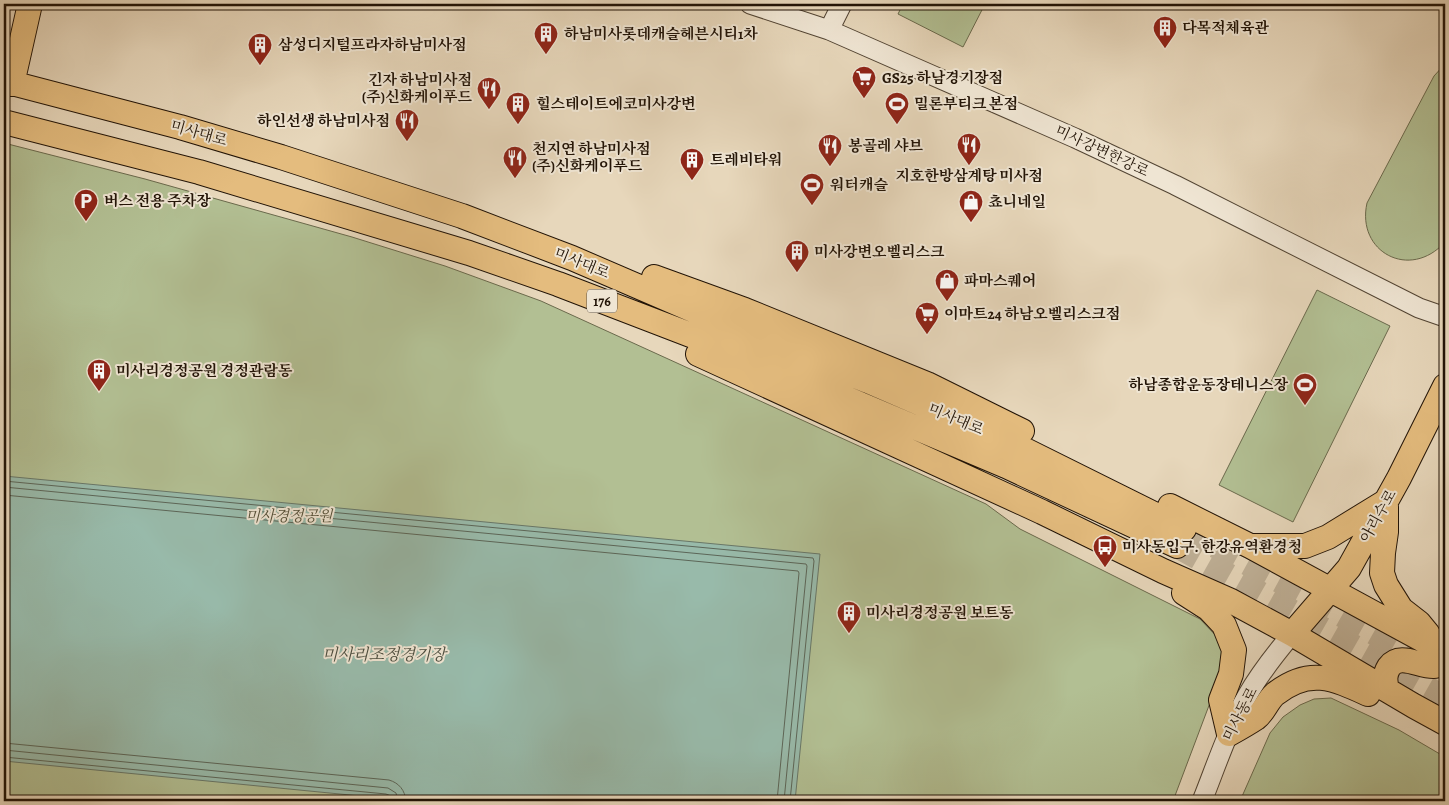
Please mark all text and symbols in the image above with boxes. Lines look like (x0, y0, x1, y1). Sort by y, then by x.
building icon: 다목적체육관 (1152, 15, 1178, 49)
place label: 다목적체육관 (1182, 18, 1269, 38)
building icon: 하남미사롯데캐슬헤븐시티1차 (533, 21, 559, 55)
place label: 하남미사롯데캐슬헤븐시티1차 (564, 24, 758, 44)
building icon: 삼성디지털프라자하남미사점 (247, 32, 273, 66)
place label: 삼성디지털프라자하남미사점 (278, 35, 466, 55)
supermarket icon: GS25 하남경기장점 (851, 65, 877, 99)
place label: GS25 하남경기장점 (882, 68, 1003, 88)
place label: 긴자 하남미사점 (주)신화케이푸드 (362, 70, 473, 107)
restaurant icon: 긴자 하남미사점 (주)신화케이푸드 (476, 76, 502, 110)
building icon: 힐스테이트에코미사강변 (505, 91, 531, 125)
sports icon: 밀론부티크 본점 (884, 91, 910, 125)
place label: 힐스테이트에코미사강변 (536, 94, 695, 114)
place label: 밀론부티크 본점 (914, 94, 1018, 114)
restaurant icon: 하인선생 하남미사점 (394, 108, 420, 142)
place label: 하인선생 하남미사점 (257, 111, 390, 131)
street label: 미사대로 (168, 115, 230, 151)
street label: 미사강변한강로 (1052, 121, 1153, 182)
restaurant icon: 지호한방삼계탕 미사점 (956, 132, 982, 166)
restaurant icon: 봉골레 샤브 (817, 133, 843, 167)
place label: 봉골레 샤브 (848, 136, 924, 156)
place label: 천지연 하남미사점 (주)신화케이푸드 (532, 139, 651, 176)
restaurant icon: 천지연 하남미사점 (주)신화케이푸드 (502, 145, 528, 179)
building icon: 트레비타워 (679, 147, 705, 181)
place label: 트레비타워 (710, 150, 782, 170)
place label: 지호한방삼계탕 미사점 (895, 166, 1043, 186)
sports icon: 워터캐슬 (799, 172, 825, 206)
place label: 워터캐슬 (830, 175, 888, 195)
parking icon: 버스 전용 주차장 (73, 188, 99, 222)
shop icon: 쵸니네일 (958, 189, 984, 223)
place label: 버스 전용 주차장 (104, 191, 211, 211)
place label: 쵸니네일 (988, 192, 1046, 212)
building icon: 미사강변오벨리스크 (784, 239, 810, 273)
place label: 미사강변오벨리스크 (814, 242, 945, 262)
street label: 미사대로 (551, 243, 613, 283)
shop icon: 파마스퀘어 (934, 268, 960, 302)
place label: 파마스퀘어 (964, 271, 1036, 291)
road number: 176 (587, 290, 617, 312)
supermarket icon: 이마트24 하남오벨리스크점 (914, 301, 940, 335)
place label: 이마트24 하남오벨리스크점 (944, 304, 1120, 324)
building icon: 미사리경정공원 경정관람동 (86, 358, 112, 392)
place label: 미사리경정공원 경정관람동 (116, 361, 293, 381)
sports icon: 하남종합운동장테니스장 (1292, 372, 1318, 406)
place label: 하남종합운동장테니스장 (1129, 375, 1288, 395)
street label: 미사대로 (925, 398, 987, 440)
street label: 아리수로 (1355, 485, 1401, 546)
park label: 미사경정공원 (246, 506, 334, 526)
bus stop icon: 미사동입구. 한강유역환경청 (1092, 534, 1118, 568)
place label: 미사동입구. 한강유역환경청 (1122, 537, 1302, 557)
building icon: 미사리경정공원 보트동 (836, 600, 862, 634)
place label: 미사리경정공원 보트동 (866, 603, 1014, 623)
water label: 미사리조정경기장 (322, 644, 448, 666)
street label: 미사동로 (1218, 683, 1262, 744)

